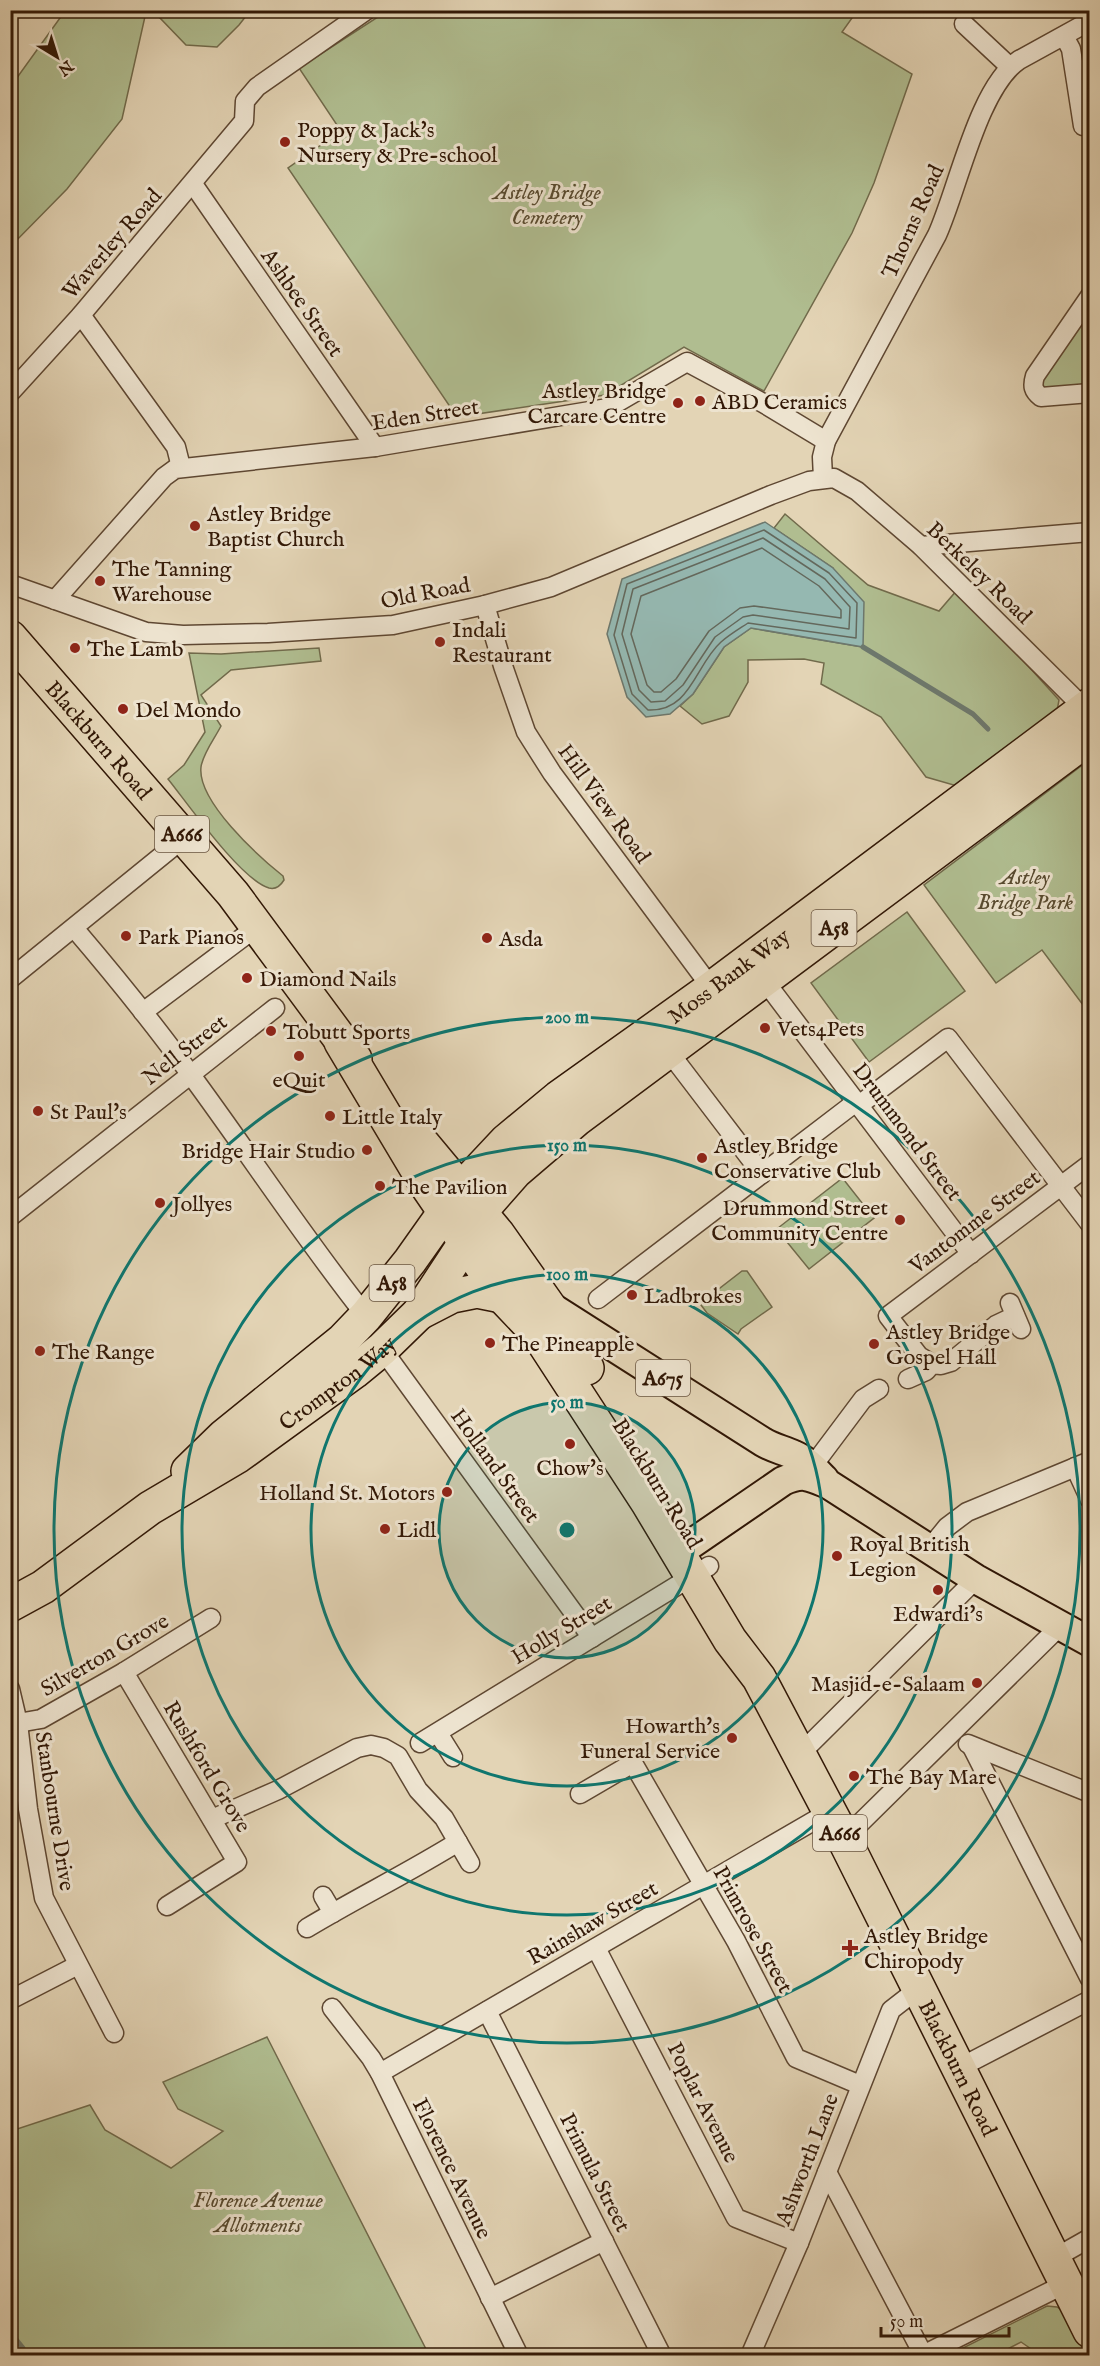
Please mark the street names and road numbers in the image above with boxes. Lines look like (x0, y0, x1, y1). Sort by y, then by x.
street label: Thorns Road (876, 160, 951, 283)
street label: Waverley Road (57, 183, 169, 306)
street label: Ashbee Street (253, 243, 349, 363)
street label: Eden Street (370, 394, 481, 438)
street label: Berkeley Road (920, 516, 1037, 631)
street label: Old Road (378, 572, 473, 616)
street label: Blackburn Road (38, 676, 157, 807)
street label: Hill View Road (551, 739, 656, 870)
road number: A666 (155, 816, 209, 852)
road number: A58 (812, 910, 856, 946)
street label: Moss Bank Way (663, 923, 796, 1031)
street label: Nell Street (137, 1008, 234, 1092)
street label: Drummond Street (845, 1058, 968, 1207)
street label: Vantomme Street (903, 1164, 1047, 1282)
road number: A58 (370, 1265, 414, 1301)
street label: Crompton Way (274, 1331, 403, 1438)
road number: A675 (636, 1360, 690, 1396)
street label: Holland Street (443, 1403, 546, 1529)
street label: Blackburn Road (605, 1414, 708, 1555)
street label: Holly Street (507, 1590, 618, 1672)
street label: Silverton Grove (36, 1608, 174, 1704)
street label: Rushford Grove (156, 1696, 257, 1838)
street label: Stanbourne Drive (28, 1730, 80, 1893)
road number: A666 (813, 1815, 867, 1851)
street label: Primrose Street (706, 1862, 799, 1999)
street label: Rainshaw Street (523, 1875, 664, 1972)
street label: Blackburn Road (911, 1996, 1002, 2142)
street label: Poplar Avenue (660, 2038, 745, 2168)
street label: Ashworth Lane (770, 2090, 846, 2231)
street label: Florence Avenue (405, 2094, 497, 2244)
street label: Primula Street (552, 2109, 636, 2238)

